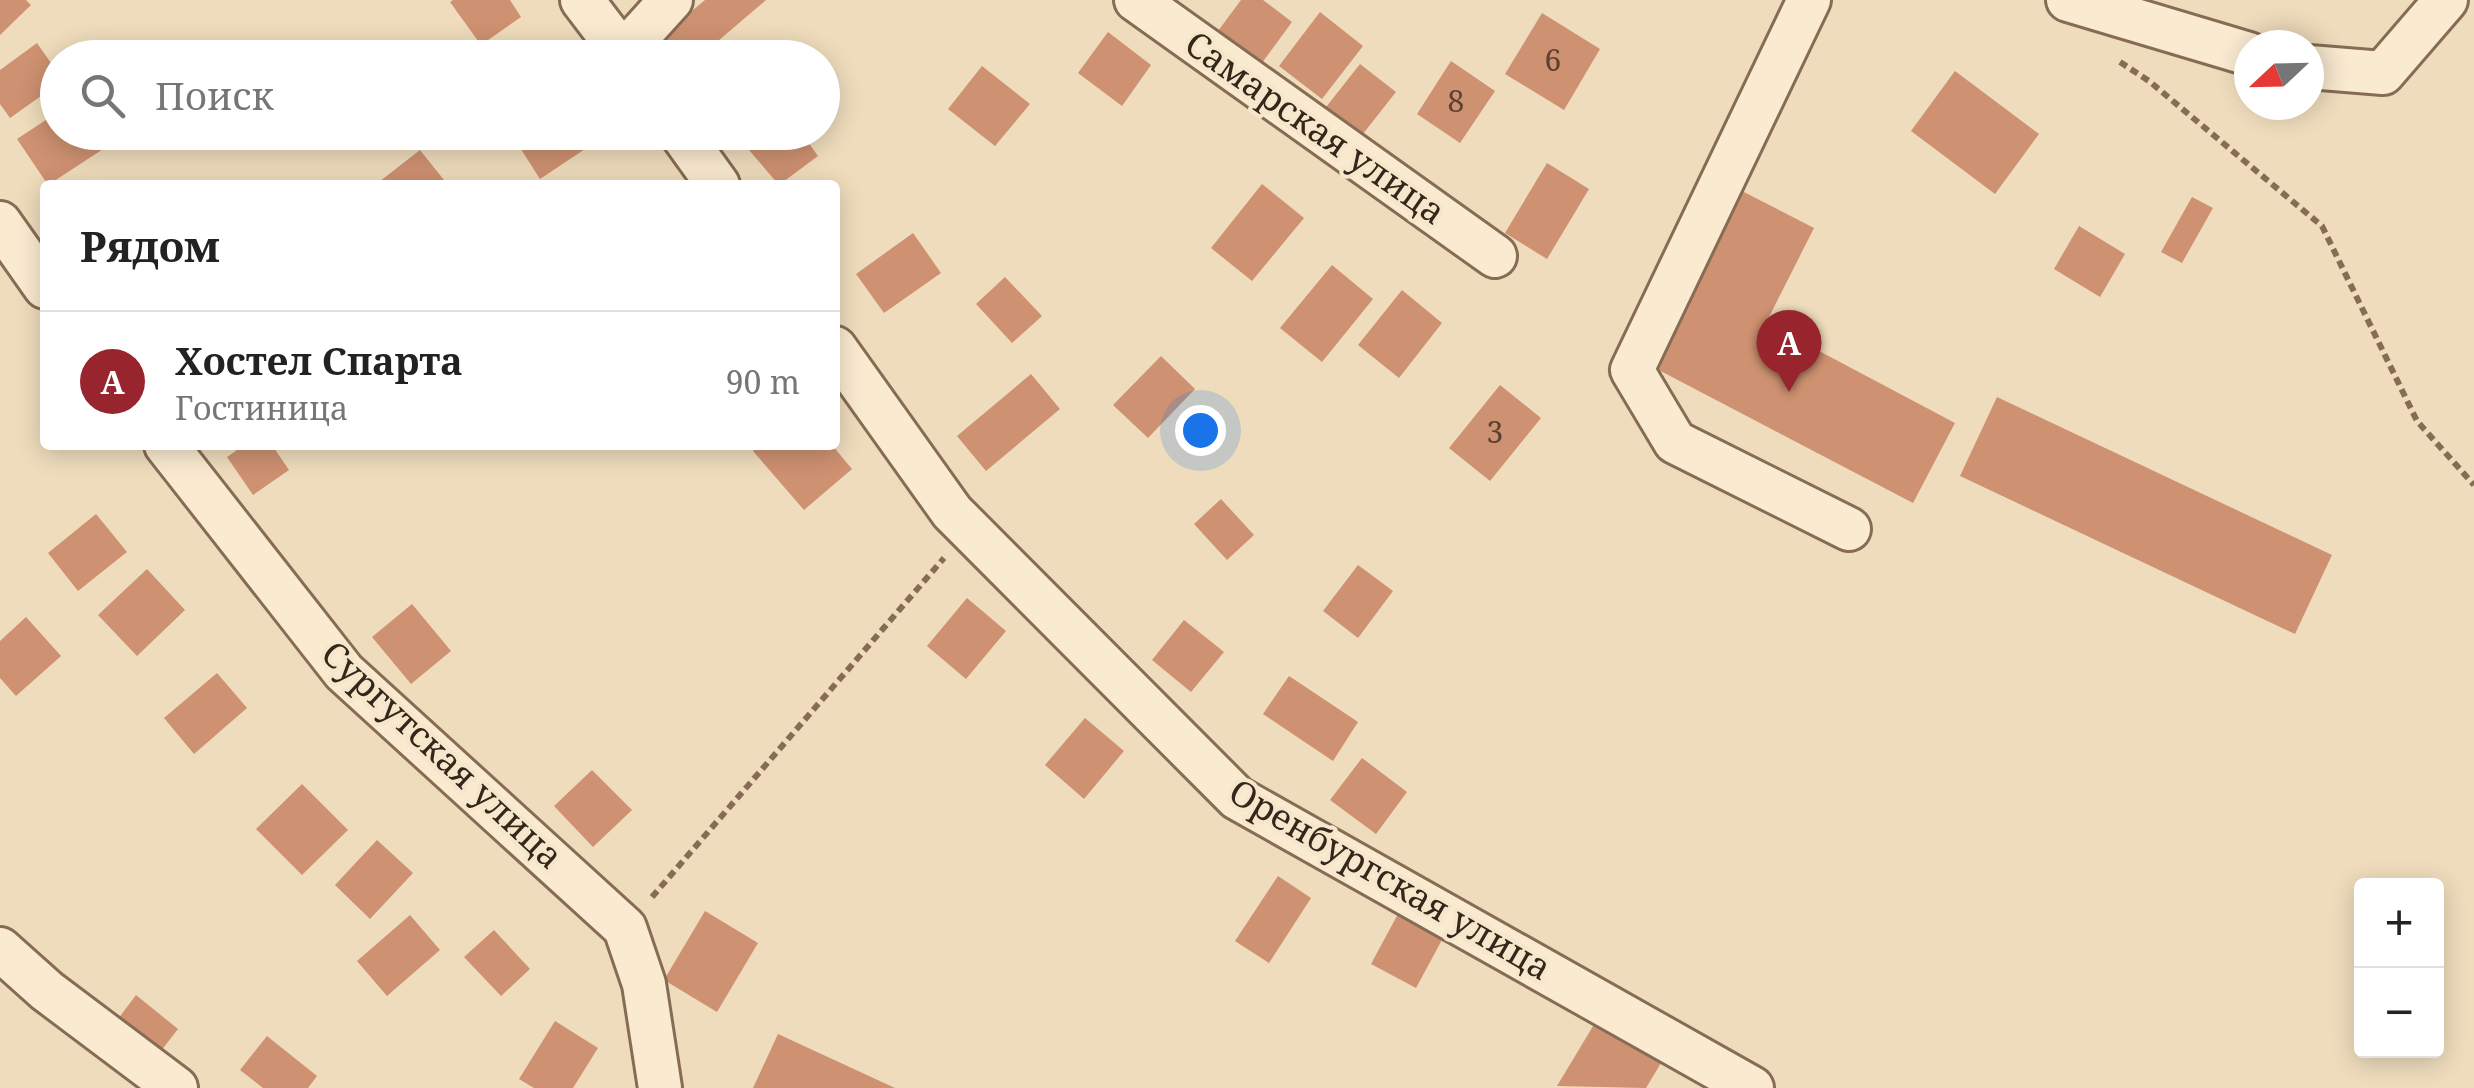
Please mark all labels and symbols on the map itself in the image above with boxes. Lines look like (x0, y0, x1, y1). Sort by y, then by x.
street label: Самарская улица (1176, 19, 1455, 234)
north arrow (2234, 30, 2324, 120)
house number: 6 (1545, 39, 1561, 80)
house number: 8 (1448, 80, 1464, 121)
pin: A (1756, 310, 1822, 392)
your location (1175, 405, 1226, 456)
house number: 3 (1487, 411, 1503, 452)
street label: Сургутская улица (312, 630, 574, 878)
street label: Оренбургская улица (1221, 767, 1560, 990)

